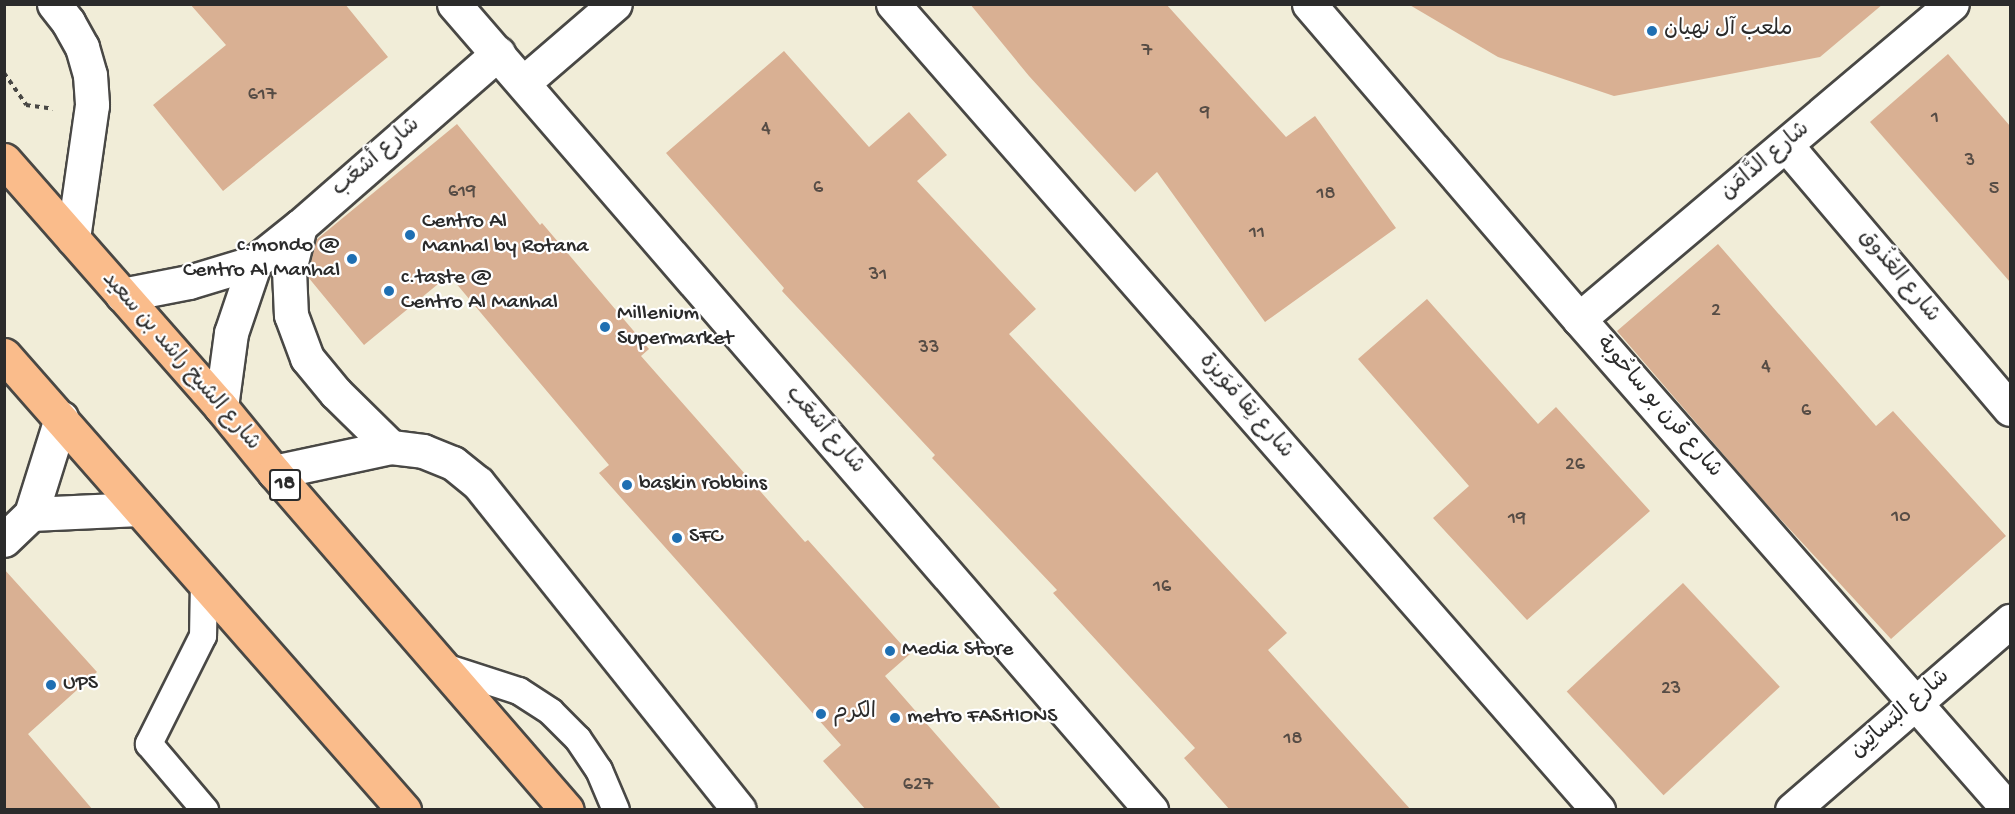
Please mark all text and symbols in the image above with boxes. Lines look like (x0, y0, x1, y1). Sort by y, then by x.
place label: ملعب آل نهيان (1664, 18, 1793, 44)
marker: ملعب آل نهيان (1645, 24, 1659, 38)
house number: 7 (1142, 39, 1152, 63)
house number: 617 (248, 83, 276, 107)
house number: 9 (1200, 101, 1210, 125)
house number: 1 (1931, 106, 1939, 130)
street label: شارع أشعَب (328, 113, 426, 203)
house number: 4 (761, 117, 771, 141)
street label: شارع الدَّامَن (1716, 117, 1816, 207)
house number: 3 (1965, 149, 1975, 173)
house number: 6 (813, 176, 823, 200)
house number: 5 (1989, 177, 1999, 201)
house number: 619 (448, 180, 476, 204)
house number: 18 (1316, 182, 1336, 206)
place label: Centro Al Manhal by Rotana (422, 209, 588, 260)
house number: 11 (1249, 221, 1265, 245)
street label: شارع العُذُوق (1851, 225, 1945, 329)
marker: Centro Al Manhal by Rotana (403, 228, 417, 242)
place label: c.mondo @ Centro Al Manhal (183, 233, 340, 284)
marker: c.mondo @ Centro Al Manhal (345, 252, 359, 266)
house number: 31 (869, 263, 887, 287)
place label: c.taste @ Centro Al Manhal (401, 265, 558, 316)
street label: شارع الشيخ راشد بن سعيد (95, 267, 265, 457)
marker: c.taste @ Centro Al Manhal (382, 284, 396, 298)
house number: 2 (1711, 299, 1721, 323)
place label: Millenium Supermarket (617, 301, 733, 352)
marker: Millenium Supermarket (598, 320, 612, 334)
street label: شارع قرن بو ساحُوبة (1589, 332, 1727, 484)
house number: 33 (919, 336, 939, 360)
street label: شارع نِقا مُوَيزة (1192, 349, 1298, 465)
house number: 4 (1761, 355, 1771, 379)
street label: شارع أشعَب (779, 382, 869, 480)
house number: 6 (1801, 399, 1811, 423)
house number: 26 (1565, 453, 1585, 477)
road number: 18 (268, 467, 302, 503)
place label: baskin robbins (639, 472, 767, 498)
marker: baskin robbins (620, 478, 634, 492)
house number: 10 (1891, 505, 1911, 529)
house number: 19 (1508, 507, 1526, 531)
place label: SFC (689, 525, 722, 551)
marker: SFC (670, 531, 684, 545)
house number: 16 (1153, 575, 1171, 599)
place label: Media Store (902, 638, 1013, 664)
marker: Media Store (883, 644, 897, 658)
street label: شارع البَساتِين (1846, 665, 1956, 765)
place label: UPS (63, 672, 98, 698)
house number: 23 (1661, 677, 1681, 701)
marker: UPS (44, 678, 58, 692)
place label: الكرم (833, 701, 876, 727)
place label: metro FASHIONS (907, 705, 1057, 731)
marker: الكرم (814, 707, 828, 721)
marker: metro FASHIONS (888, 711, 902, 725)
house number: 18 (1283, 727, 1303, 751)
house number: 627 (903, 773, 933, 797)

